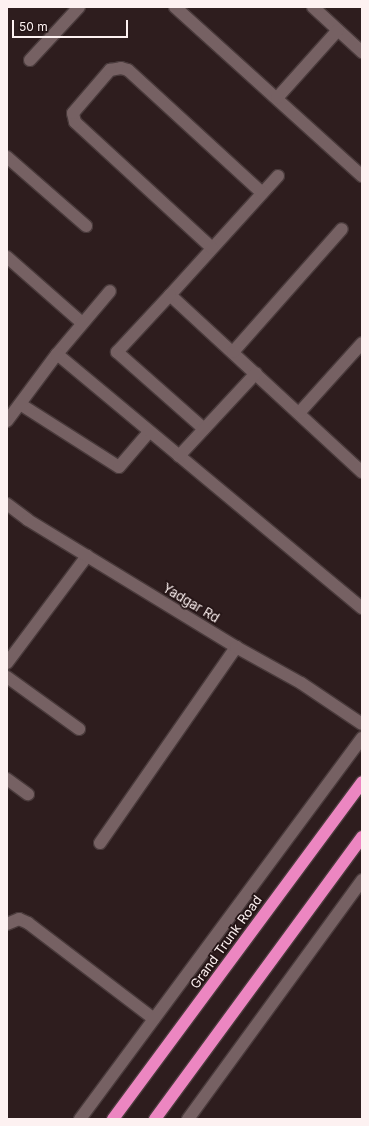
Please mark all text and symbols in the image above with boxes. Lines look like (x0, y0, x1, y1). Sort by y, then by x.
scale bar (14, 12, 130, 38)
text: 50 m (19, 19, 48, 34)
street label: Yadgar Rd (160, 580, 222, 626)
street label: Grand Trunk Road (187, 892, 265, 992)

